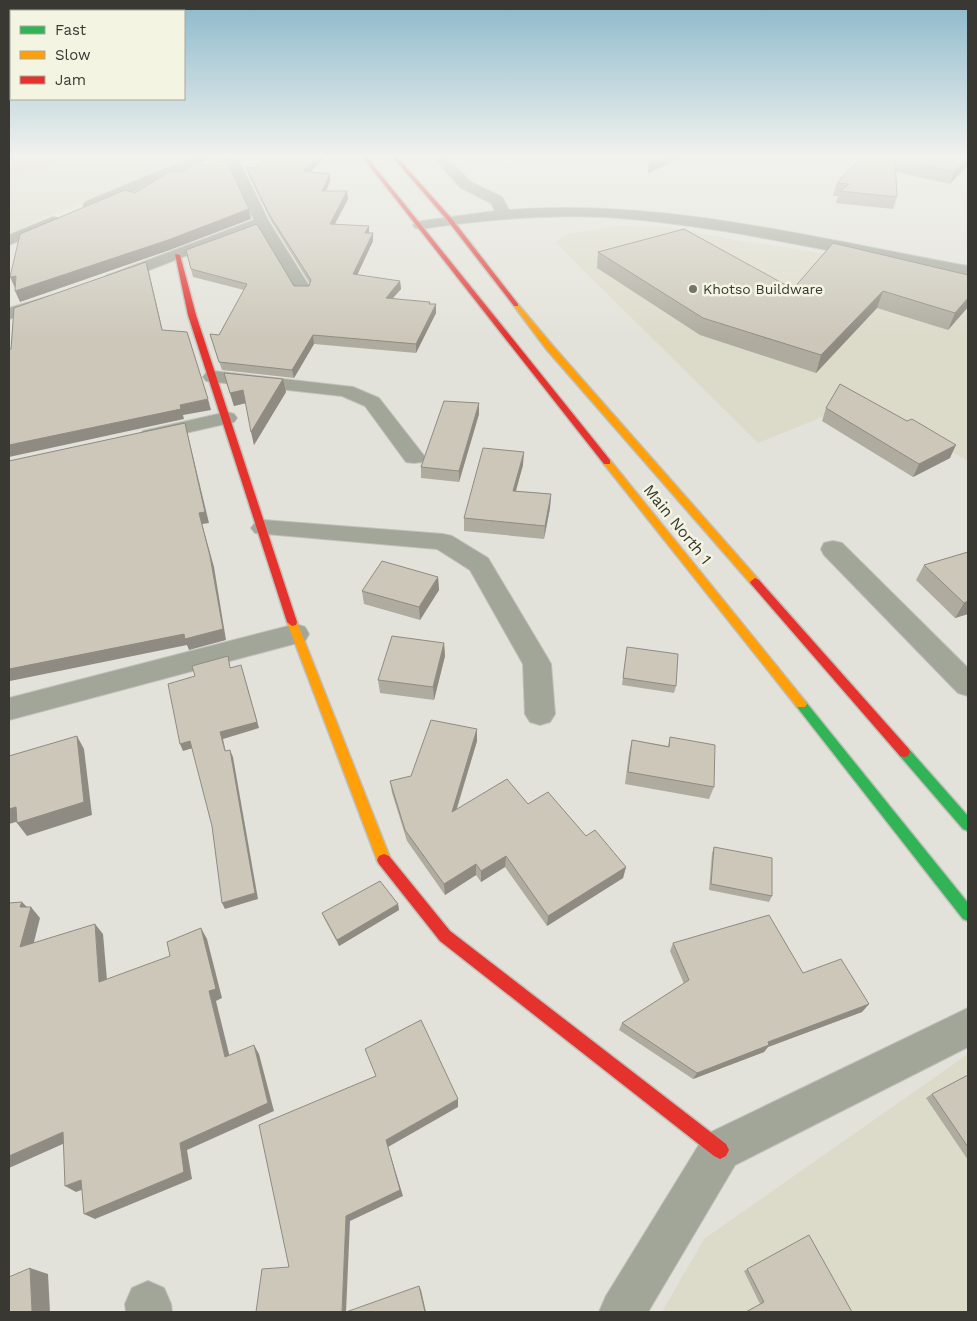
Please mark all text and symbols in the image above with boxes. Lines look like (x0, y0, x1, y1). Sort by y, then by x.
legend (10, 10, 185, 100)
text: Fast (55, 21, 87, 39)
text: Slow (55, 46, 91, 64)
text: Jam (55, 71, 86, 89)
place label: Khotso Buildware (703, 281, 823, 297)
marker: Khotso Buildware (687, 283, 699, 295)
street label: Main North 1 (640, 480, 716, 568)

